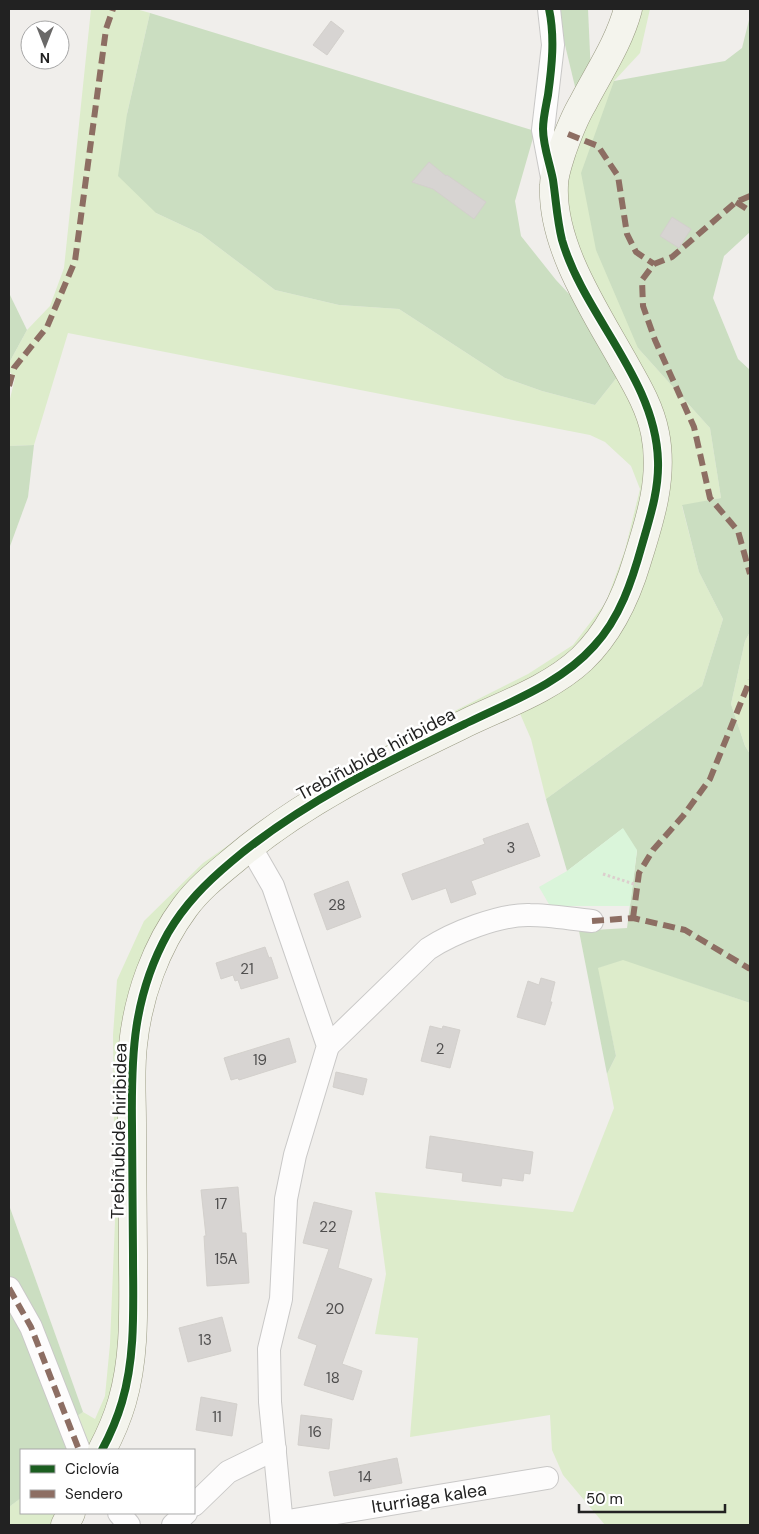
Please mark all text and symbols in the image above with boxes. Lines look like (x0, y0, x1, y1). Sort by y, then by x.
north arrow (20, 20, 70, 70)
text: N (40, 49, 50, 67)
street label: Trebiñubide hiribidea (293, 702, 459, 806)
house number: 3 (507, 838, 515, 858)
house number: 28 (328, 895, 346, 915)
house number: 21 (240, 959, 254, 979)
house number: 2 (436, 1039, 444, 1059)
street label: Trebiñubide hiribidea (105, 1043, 133, 1219)
house number: 19 (253, 1050, 267, 1070)
house number: 17 (215, 1194, 227, 1214)
house number: 22 (319, 1217, 337, 1237)
house number: 15A (214, 1249, 238, 1269)
house number: 20 (326, 1299, 344, 1319)
house number: 13 (198, 1330, 212, 1350)
house number: 18 (326, 1368, 340, 1388)
house number: 11 (212, 1407, 222, 1427)
house number: 16 (308, 1422, 322, 1442)
legend (20, 1449, 195, 1514)
text: Ciclovía (65, 1459, 119, 1479)
house number: 14 (358, 1467, 372, 1487)
street label: Iturriaga kalea (370, 1477, 488, 1519)
scale bar (579, 1482, 725, 1514)
text: Sendero (65, 1484, 123, 1504)
text: 50 m (586, 1489, 623, 1509)

